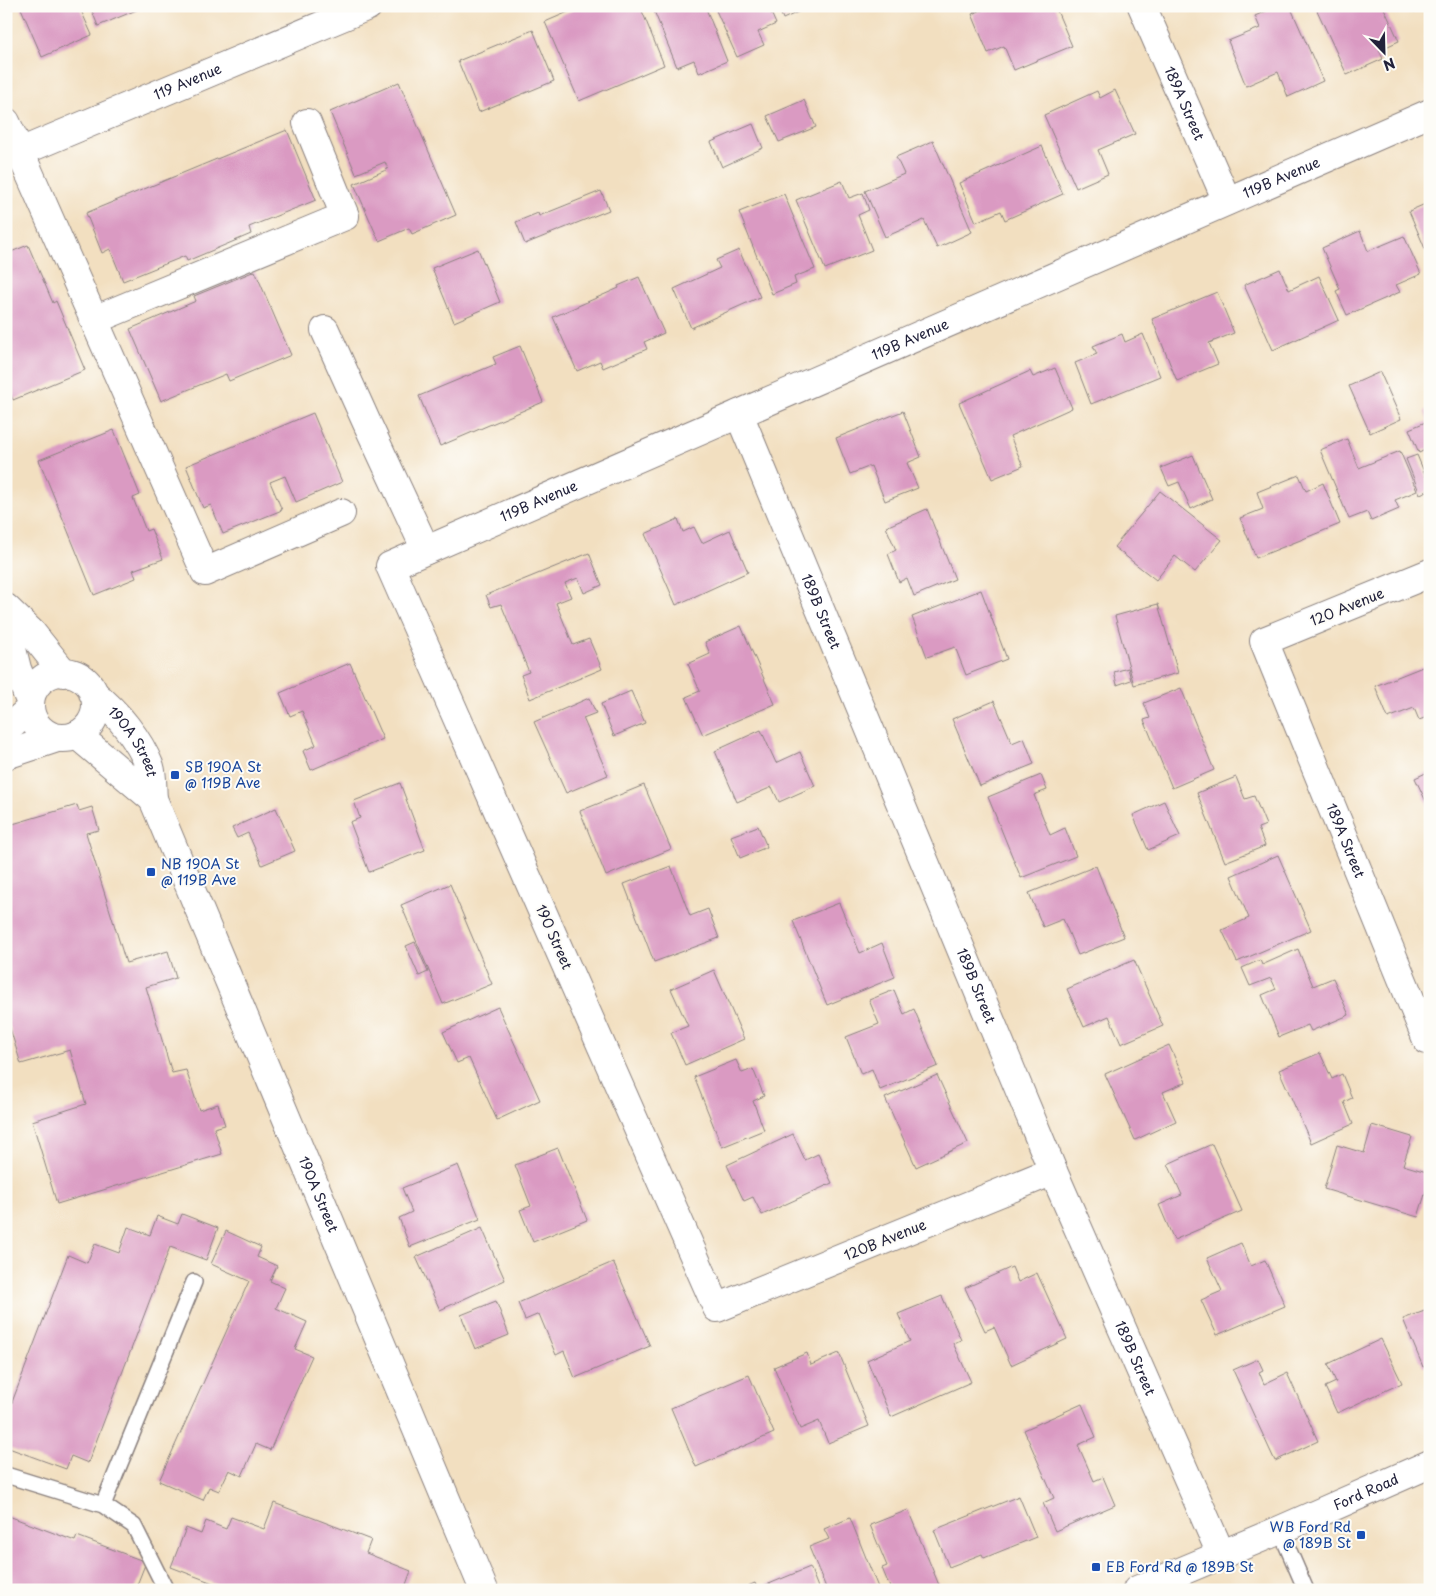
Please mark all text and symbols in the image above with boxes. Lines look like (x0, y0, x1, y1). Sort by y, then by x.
north arrow (1358, 28, 1408, 78)
text: N (1380, 53, 1398, 76)
street label: 119 Avenue (150, 57, 225, 105)
street label: 189A Street (1159, 63, 1210, 144)
street label: 119B Avenue (1239, 151, 1323, 203)
street label: 119B Avenue (868, 313, 952, 365)
street label: 119B Avenue (497, 475, 581, 527)
street label: 189B Street (796, 571, 847, 653)
street label: 120 Avenue (1307, 582, 1387, 631)
street label: 190A Street (103, 701, 163, 778)
place label: SB 190A St @ 119B Ave (185, 756, 262, 793)
marker: SB 190A St @ 119B Ave (169, 769, 181, 781)
street label: 189A Street (1321, 800, 1371, 881)
place label: NB 190A St @ 119B Ave (161, 853, 240, 890)
marker: NB 190A St @ 119B Ave (145, 866, 157, 878)
street label: 190 Street (531, 901, 578, 973)
street label: 189B Street (952, 945, 1002, 1027)
street label: 190A Street (294, 1153, 344, 1236)
street label: 120B Avenue (841, 1213, 929, 1266)
street label: 189B Street (1110, 1317, 1161, 1399)
street label: Ford Road (1330, 1468, 1402, 1515)
place label: WB Ford Rd @ 189B St (1270, 1516, 1351, 1553)
marker: WB Ford Rd @ 189B St (1355, 1529, 1367, 1541)
place label: EB Ford Rd @ 189B St (1106, 1556, 1254, 1577)
marker: EB Ford Rd @ 189B St (1090, 1561, 1102, 1573)

